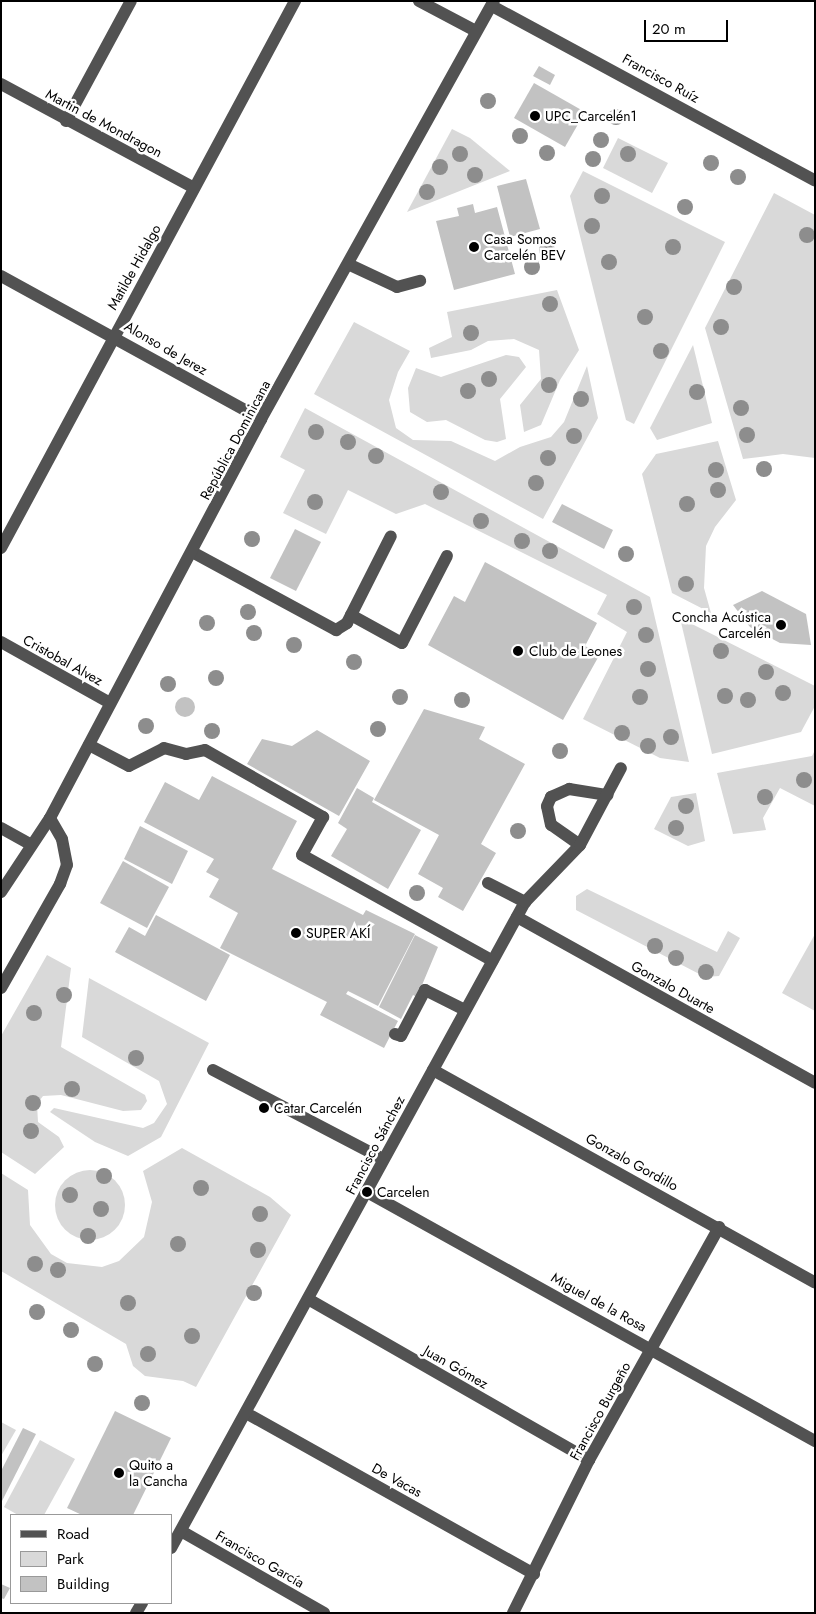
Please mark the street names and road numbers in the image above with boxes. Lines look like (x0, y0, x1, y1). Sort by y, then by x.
street label: Francisco Ruíz (620, 50, 702, 106)
street label: Martin de Mondragon (43, 85, 165, 161)
street label: Matilde Hidalgo (104, 221, 164, 313)
street label: Alonso de Jerez (122, 317, 210, 379)
street label: República Dominicana (196, 377, 274, 503)
street label: Cristobal Alvez (20, 631, 106, 689)
street label: Gonzalo Duarte (628, 957, 718, 1017)
street label: Francisco Sánchez (342, 1093, 408, 1197)
street label: Gonzalo Gordillo (583, 1130, 681, 1194)
street label: Miguel de la Rosa (548, 1269, 650, 1335)
street label: Juan Gómez (421, 1342, 491, 1392)
street label: Francisco Burgeño (566, 1359, 634, 1463)
street label: De Vacas (369, 1459, 425, 1501)
street label: Francisco García (213, 1527, 307, 1591)

